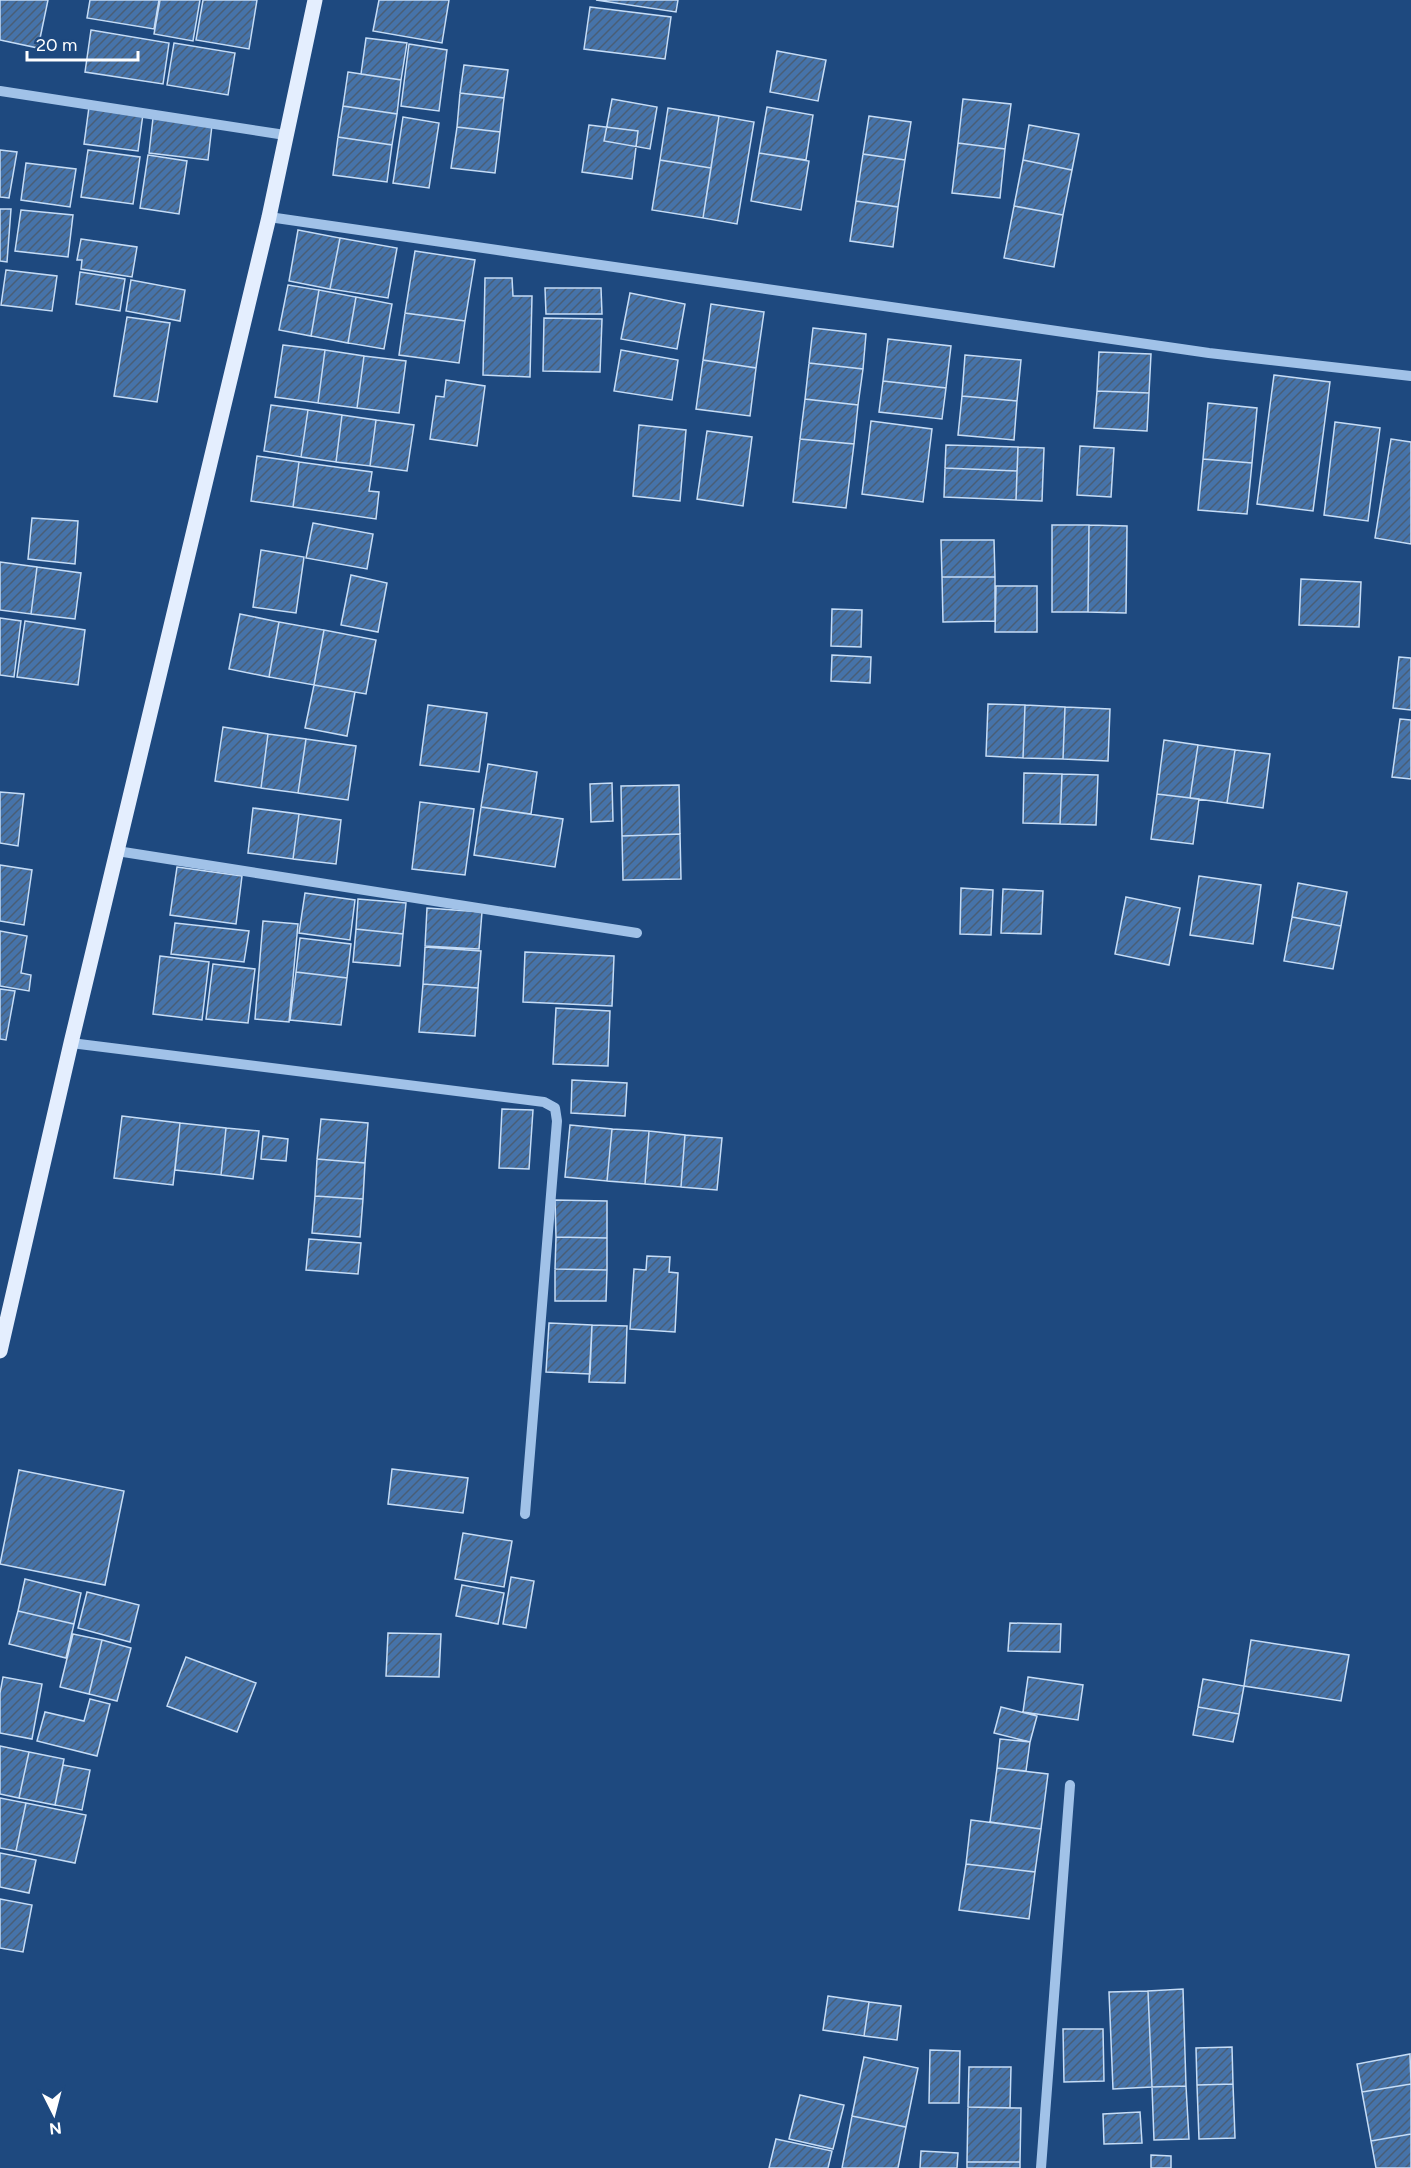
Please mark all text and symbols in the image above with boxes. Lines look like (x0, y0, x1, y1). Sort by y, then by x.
scale bar (27, 24, 138, 62)
text: 20 m (36, 34, 77, 56)
north arrow (24, 2084, 84, 2144)
text: N (48, 2118, 63, 2139)

